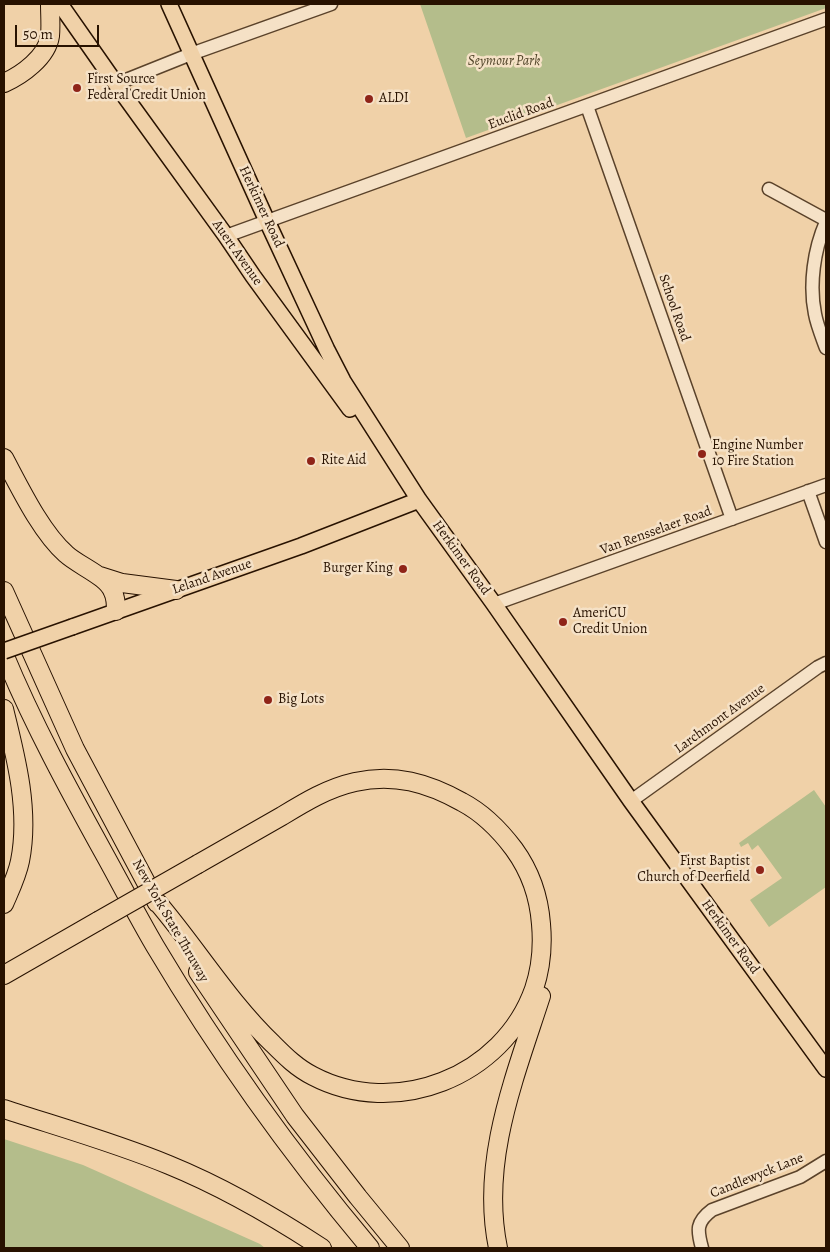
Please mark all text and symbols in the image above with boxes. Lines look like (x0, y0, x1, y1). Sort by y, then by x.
scale bar (18, 15, 101, 47)
text: 50 m (23, 24, 53, 44)
park label: Seymour Park (468, 54, 540, 70)
place label: First Source Federal Credit Union (87, 72, 206, 104)
marker: First Source Federal Credit Union (71, 82, 83, 94)
place label: ALDI (379, 91, 409, 107)
marker: ALDI (363, 93, 375, 105)
street label: Euclid Road (486, 94, 556, 134)
street label: Herkimer Road (235, 164, 287, 250)
street label: Auert Avenue (208, 217, 266, 289)
street label: School Road (655, 272, 693, 344)
place label: Engine Number 10 Fire Station (712, 438, 803, 471)
marker: Engine Number 10 Fire Station (696, 448, 708, 460)
place label: Rite Aid (321, 453, 366, 469)
marker: Rite Aid (305, 455, 317, 467)
street label: Van Rensselaer Road (598, 503, 714, 559)
street label: Herkimer Road (428, 517, 494, 599)
street label: Leland Avenue (170, 556, 254, 598)
place label: Burger King (323, 561, 393, 577)
marker: Burger King (397, 563, 409, 575)
place label: AmeriCU Credit Union (573, 606, 647, 638)
marker: AmeriCU Credit Union (557, 616, 569, 628)
street label: Larchmont Avenue (672, 681, 768, 757)
place label: Big Lots (278, 692, 324, 708)
marker: Big Lots (262, 694, 274, 706)
place label: First Baptist Church of Deerfield (637, 854, 750, 886)
street label: New York State Thruway (128, 857, 212, 985)
marker: First Baptist Church of Deerfield (754, 864, 766, 876)
street label: Herkimer Road (697, 896, 763, 978)
street label: Candlewyck Lane (708, 1150, 806, 1202)

